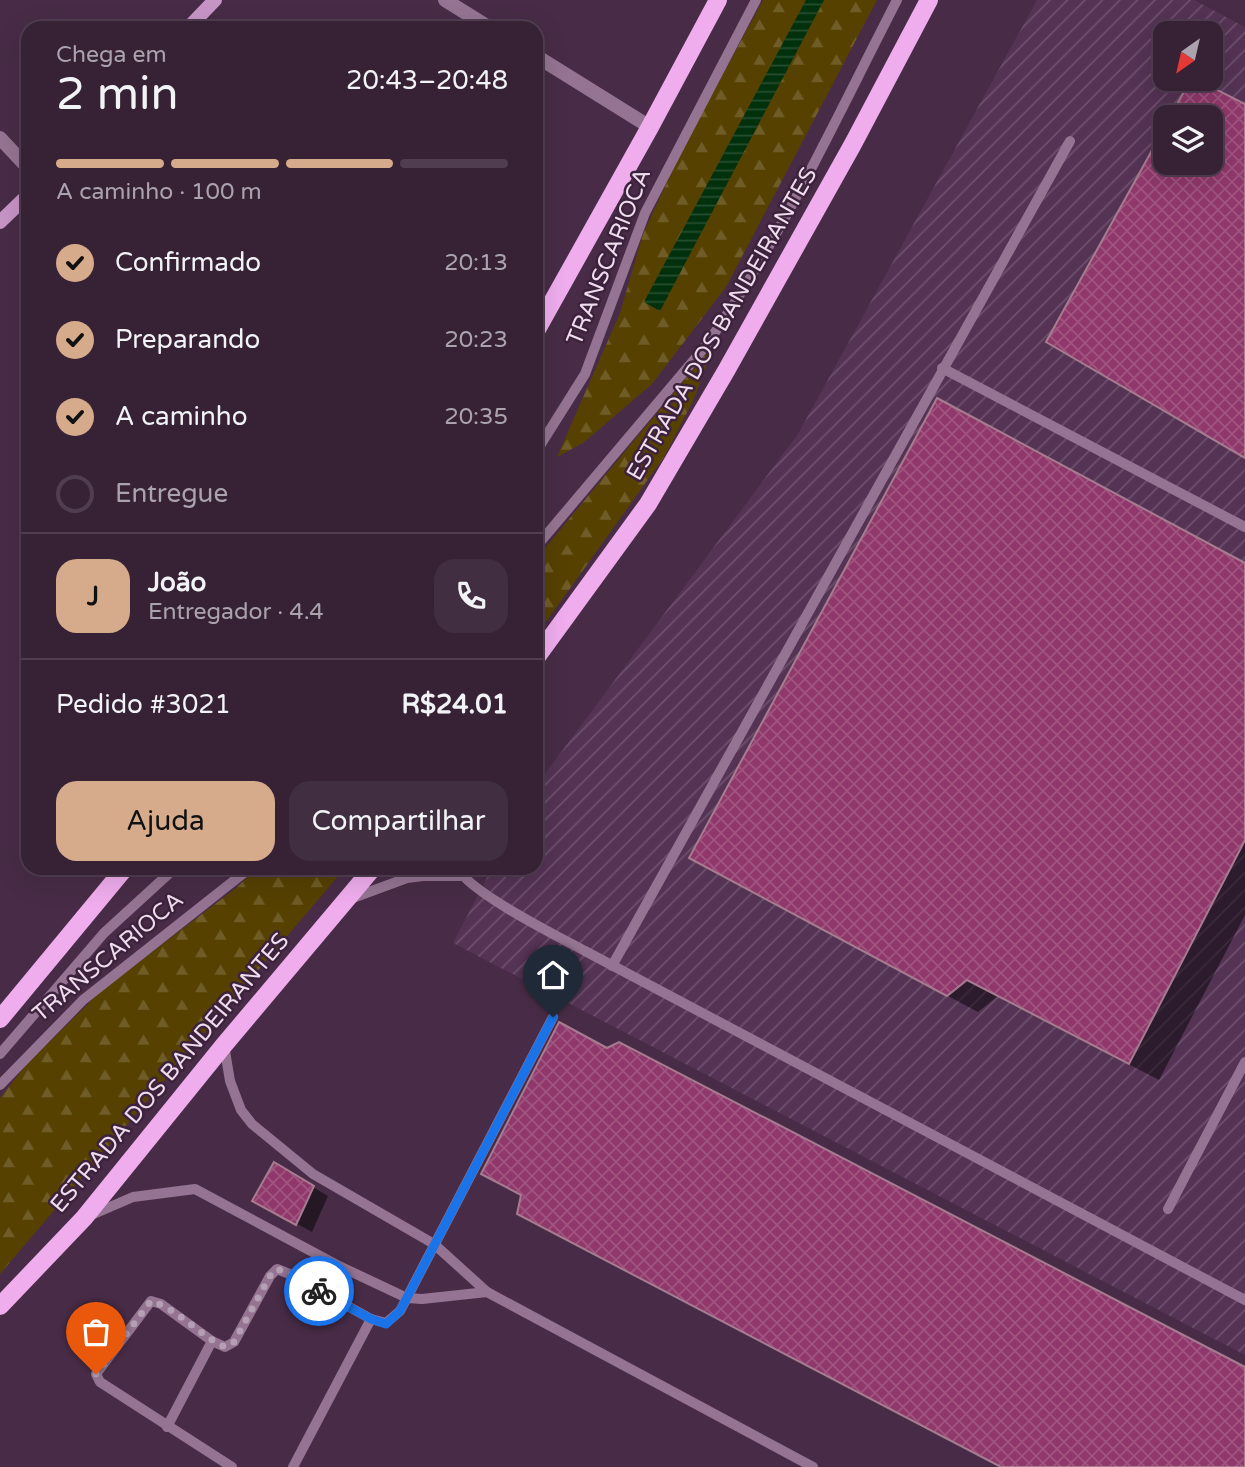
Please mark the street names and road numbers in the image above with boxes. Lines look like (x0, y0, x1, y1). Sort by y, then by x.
street label: ESTRADA DOS BANDEIRANTES (621, 163, 823, 485)
street label: TRANSCARIOCA (561, 165, 657, 349)
street label: TRANSCARIOCA (27, 886, 189, 1028)
street label: ESTRADA DOS BANDEIRANTES (45, 927, 295, 1219)

